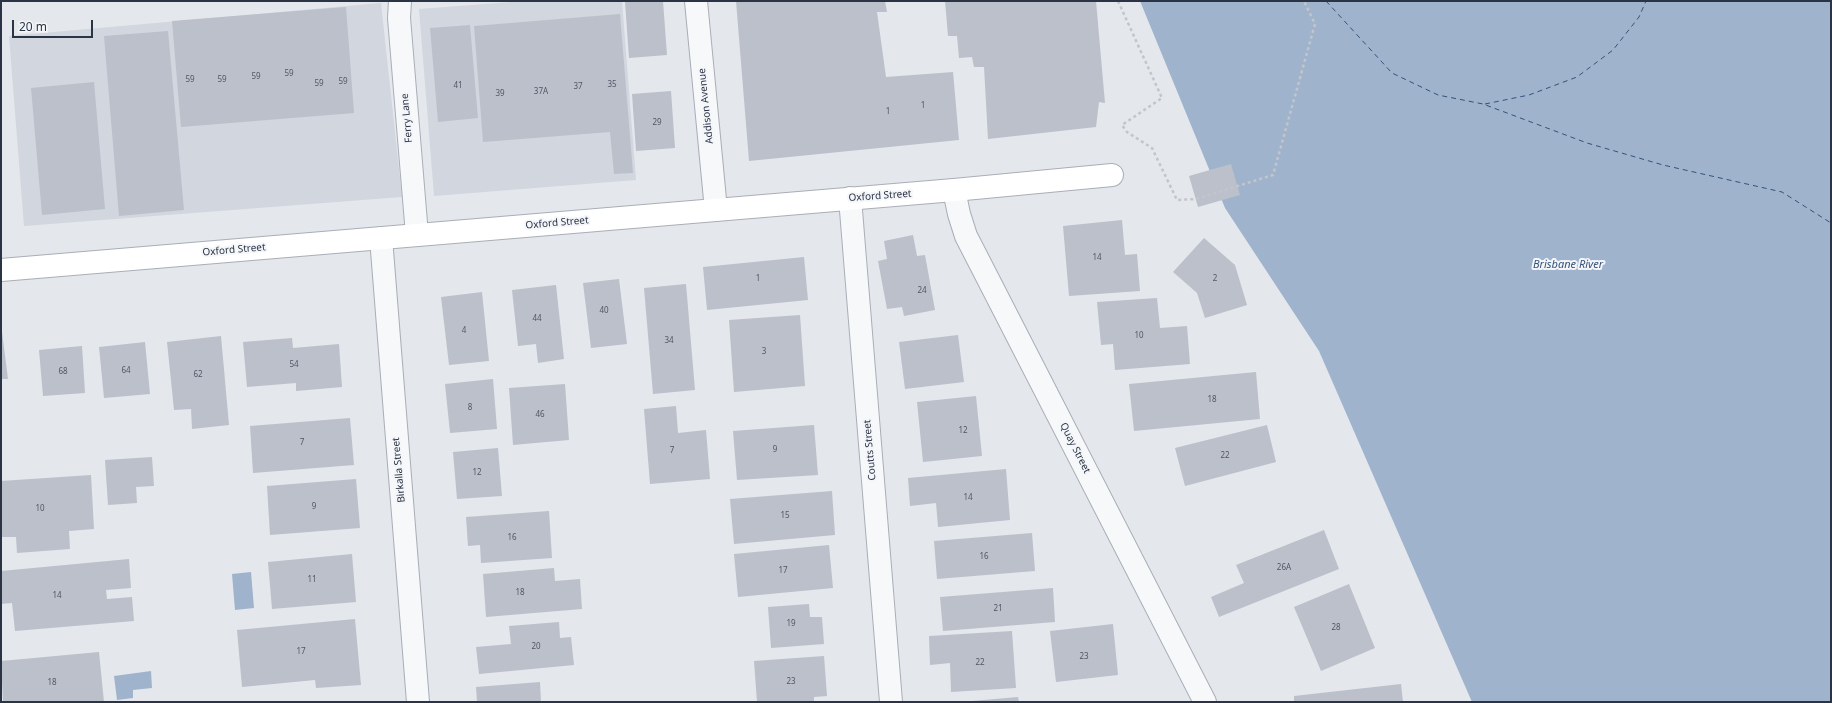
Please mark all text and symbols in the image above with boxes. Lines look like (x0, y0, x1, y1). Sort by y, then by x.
scale bar (14, 12, 95, 38)
text: 20 m (19, 18, 47, 35)
street label: Addison Avenue (696, 68, 716, 144)
house number: 59 (284, 69, 294, 79)
house number: 59 (251, 72, 261, 82)
house number: 59 (185, 75, 195, 85)
house number: 59 (217, 75, 227, 85)
house number: 59 (338, 77, 348, 87)
house number: 59 (314, 79, 324, 89)
house number: 35 (607, 80, 617, 90)
house number: 41 (453, 81, 463, 91)
house number: 37 (573, 82, 583, 92)
house number: 37A (534, 87, 548, 97)
house number: 39 (495, 89, 505, 99)
street label: Ferry Lane (399, 93, 415, 143)
house number: 1 (921, 101, 925, 111)
house number: 1 (886, 107, 890, 117)
house number: 29 (652, 118, 662, 128)
street label: Oxford Street (848, 188, 912, 204)
street label: Oxford Street (525, 214, 589, 232)
street label: Oxford Street (202, 241, 266, 259)
house number: 14 (1092, 253, 1102, 263)
water label: Brisbane River (1533, 258, 1603, 272)
house number: 1 (756, 274, 760, 284)
house number: 2 (1213, 274, 1217, 284)
house number: 24 (917, 286, 927, 296)
house number: 40 (599, 306, 609, 316)
house number: 44 (532, 314, 542, 324)
house number: 4 (462, 326, 466, 336)
house number: 10 (1134, 331, 1144, 341)
house number: 34 (664, 336, 674, 346)
house number: 3 (762, 347, 766, 357)
house number: 54 (289, 360, 299, 370)
house number: 64 (121, 366, 131, 376)
house number: 68 (58, 367, 68, 377)
house number: 62 (193, 370, 203, 380)
house number: 18 (1207, 395, 1217, 405)
house number: 8 (468, 403, 472, 413)
house number: 46 (535, 410, 545, 420)
street label: Coutts Street (861, 419, 879, 481)
street label: Quay Street (1057, 421, 1093, 475)
house number: 12 (958, 426, 968, 436)
street label: Birkalla Street (390, 437, 408, 503)
house number: 7 (300, 438, 304, 448)
house number: 9 (773, 445, 777, 455)
house number: 7 (670, 446, 674, 456)
house number: 22 (1220, 451, 1230, 461)
house number: 12 (472, 468, 482, 478)
house number: 14 (963, 493, 973, 503)
house number: 9 (312, 502, 316, 512)
house number: 10 (35, 504, 45, 514)
house number: 15 (780, 511, 790, 521)
house number: 16 (507, 533, 517, 543)
house number: 16 (979, 552, 989, 562)
house number: 26A (1277, 563, 1291, 573)
house number: 17 (778, 566, 788, 576)
house number: 11 (307, 575, 317, 585)
house number: 18 (515, 588, 525, 598)
house number: 14 (52, 591, 62, 601)
house number: 21 (993, 604, 1003, 614)
house number: 19 (786, 619, 796, 629)
house number: 28 (1331, 623, 1341, 633)
house number: 20 (531, 642, 541, 652)
house number: 17 (296, 647, 306, 657)
house number: 23 (1079, 652, 1089, 662)
house number: 22 (975, 658, 985, 668)
house number: 23 (786, 677, 796, 687)
house number: 18 (47, 678, 57, 688)

